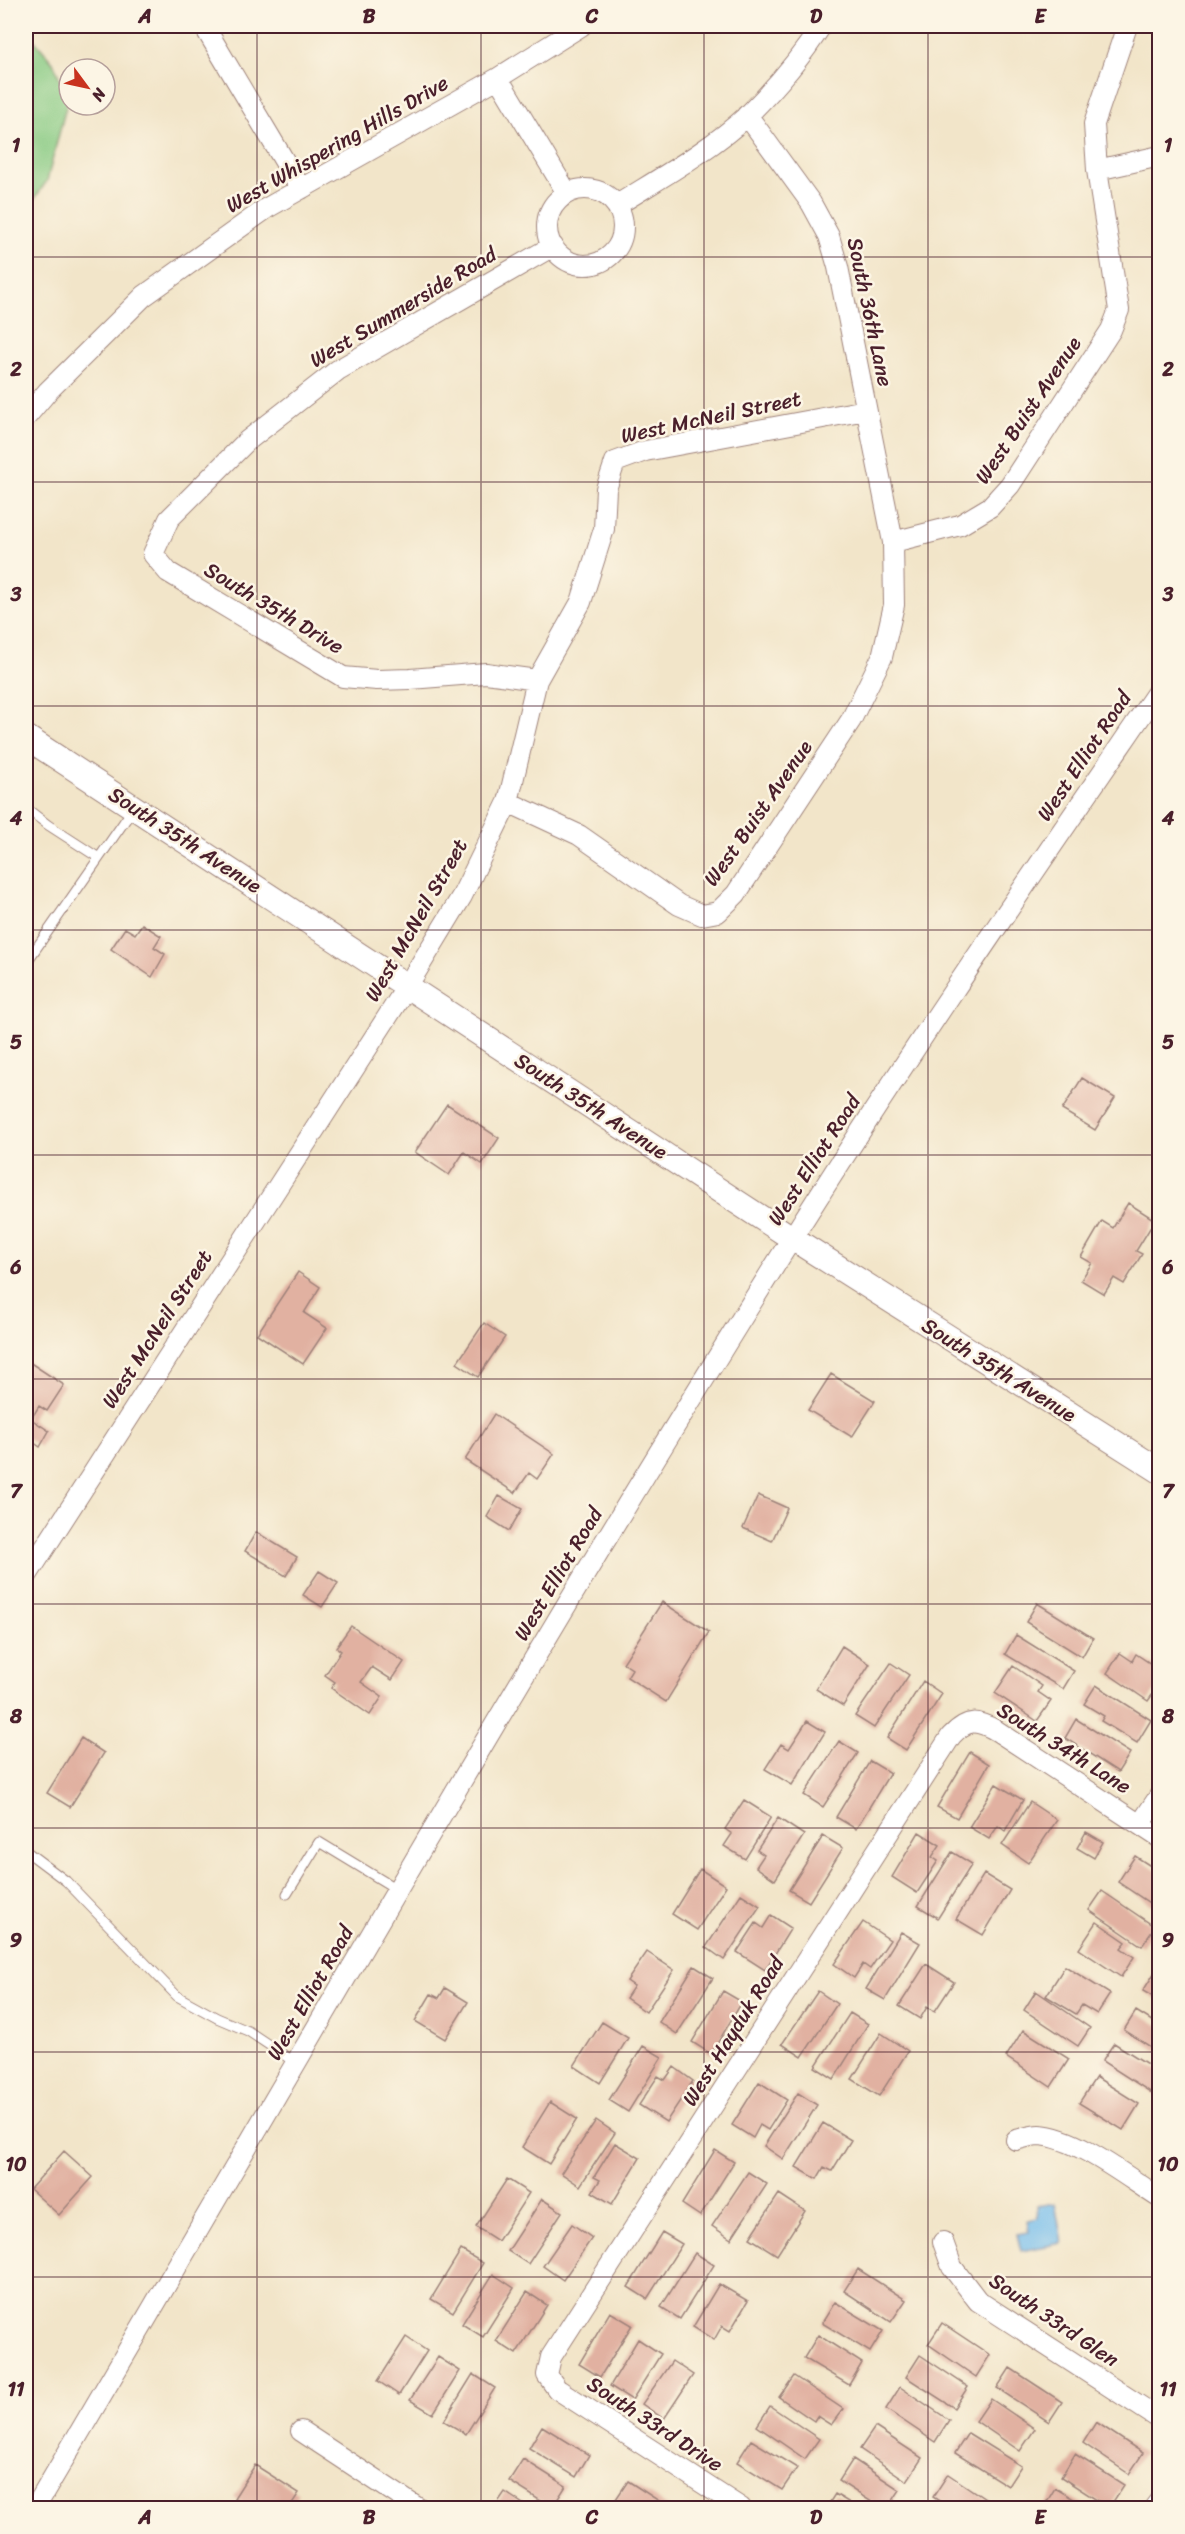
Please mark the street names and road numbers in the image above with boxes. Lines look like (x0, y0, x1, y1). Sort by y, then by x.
street label: West Whispering Hills Drive (218, 64, 456, 224)
street label: South 36th Lane (836, 234, 904, 390)
street label: West Summerside Road (302, 235, 506, 378)
street label: West Buist Avenue (964, 328, 1092, 492)
street label: West McNeil Street (617, 379, 805, 455)
street label: South 35th Drive (197, 551, 351, 665)
street label: West Elliot Road (1026, 681, 1143, 829)
street label: West Buist Avenue (693, 732, 823, 894)
street label: South 35th Avenue (100, 776, 270, 904)
street label: West McNeil Street (354, 831, 478, 1009)
street label: South 35th Avenue (506, 1042, 676, 1170)
street label: West Elliot Road (757, 1085, 872, 1234)
street label: West McNeil Street (91, 1242, 223, 1416)
street label: South 35th Avenue (914, 1307, 1084, 1433)
street label: West Elliot Road (503, 1498, 614, 1648)
street label: South 34th Lane (989, 1691, 1139, 1805)
street label: West Elliot Road (256, 1917, 365, 2068)
street label: West Hayduk Road (671, 1947, 796, 2114)
street label: South 33rd Glen (981, 2262, 1127, 2378)
street label: South 33rd Drive (579, 2365, 731, 2483)

